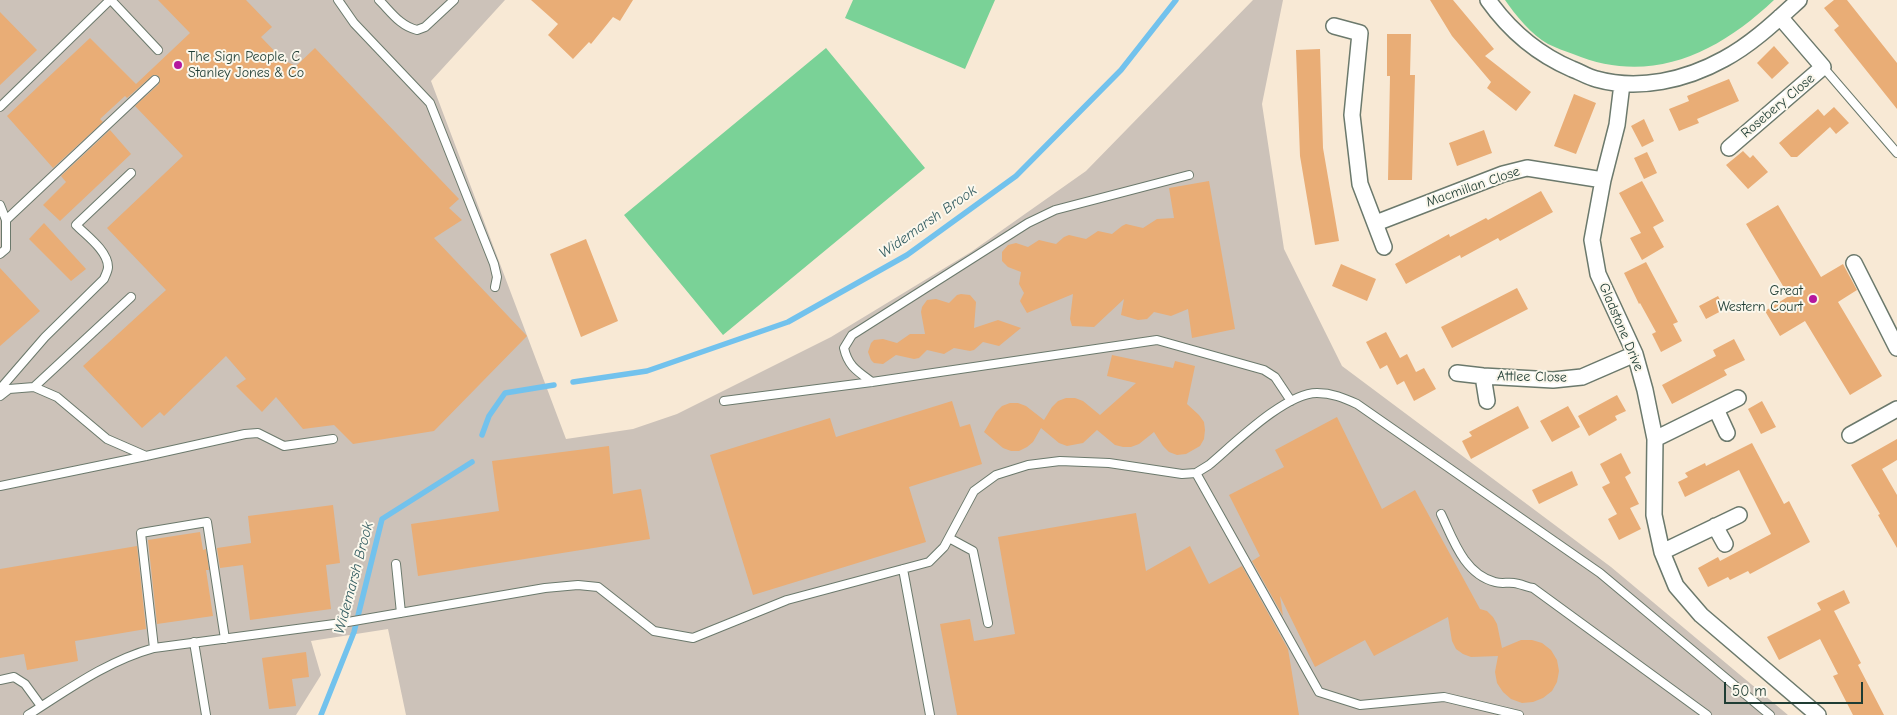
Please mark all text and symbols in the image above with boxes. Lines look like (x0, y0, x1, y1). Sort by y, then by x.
place label: The Sign People, C Stanley Jones & Co (188, 49, 304, 82)
marker: The Sign People, C Stanley Jones & Co (172, 59, 184, 71)
street label: Rosebery Close (1738, 70, 1818, 142)
street label: Macmillan Close (1424, 163, 1522, 211)
water label: Widemarsh Brook (876, 182, 980, 262)
street label: Gladstone Drive (1595, 280, 1647, 374)
place label: Great Western Court (1718, 283, 1803, 316)
marker: Great Western Court (1807, 293, 1819, 305)
street label: Attlee Close (1497, 368, 1567, 386)
water label: Widemarsh Brook (330, 520, 378, 636)
scale bar (1727, 672, 1866, 704)
text: 50 m (1732, 682, 1767, 700)

